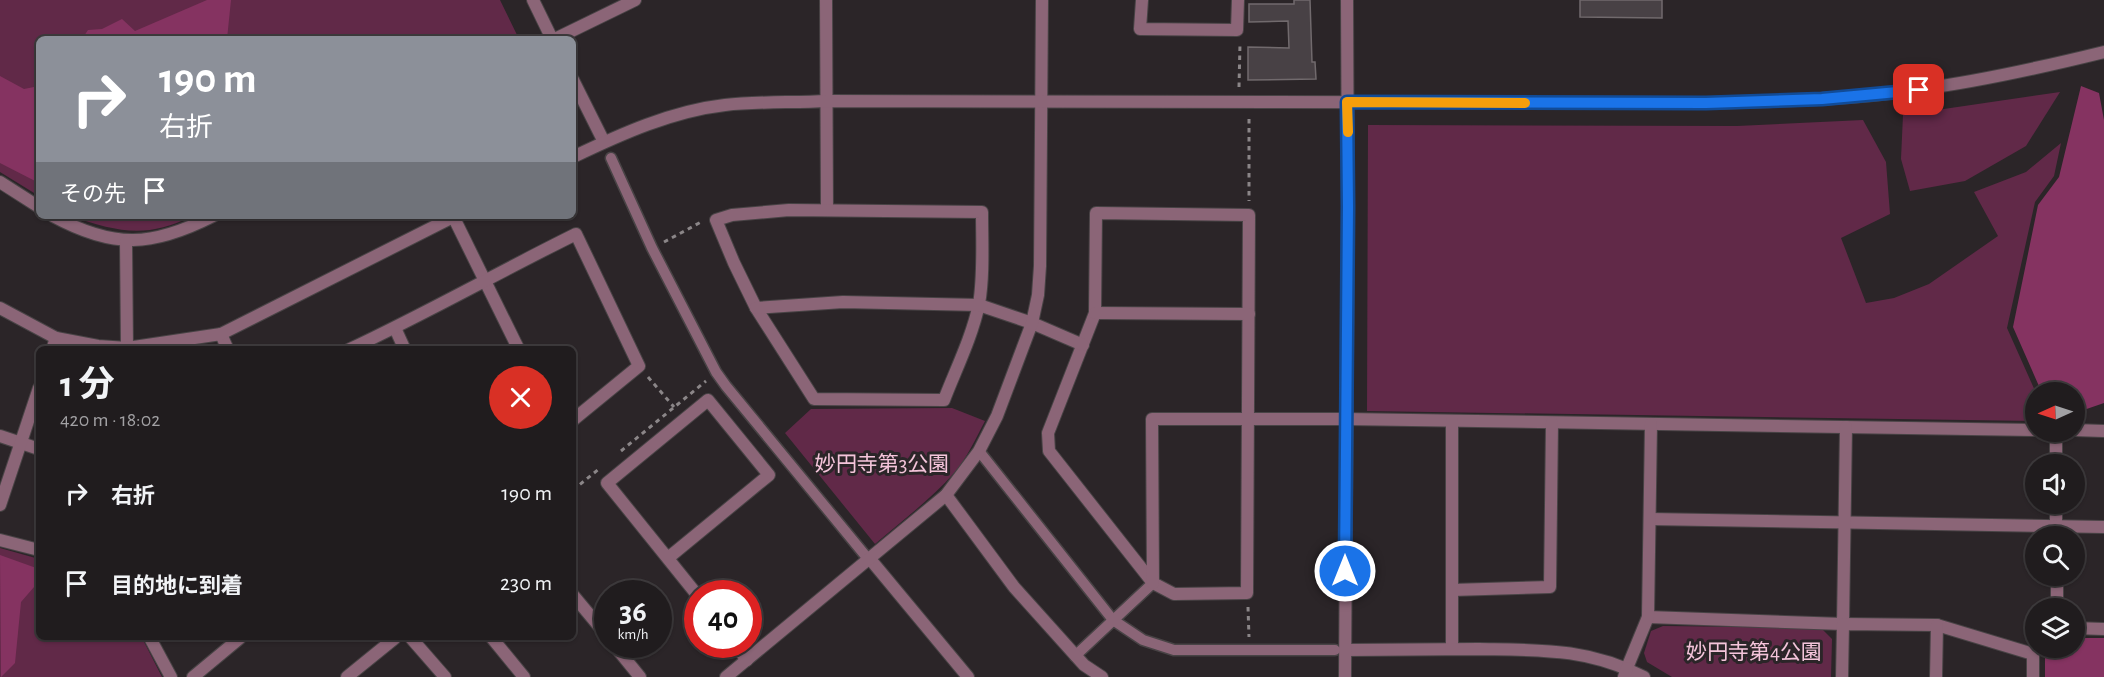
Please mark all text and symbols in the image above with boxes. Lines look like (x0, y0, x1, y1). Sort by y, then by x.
text: 190 m (159, 58, 257, 100)
icon: right (60, 60, 138, 138)
pin (1893, 64, 1944, 115)
icon: arrive (1902, 73, 1935, 106)
text: 右折 (159, 114, 213, 141)
icon: arrive (138, 174, 171, 207)
text: その先 (60, 183, 126, 205)
button: close (489, 366, 552, 429)
text: 1 分 (60, 367, 114, 403)
north arrow (2025, 382, 2085, 442)
map controls (2025, 382, 2085, 658)
text: 420 m · 18:02 (60, 410, 160, 430)
park label: 妙円寺第3公園 (815, 453, 949, 475)
button: sound (2025, 454, 2085, 514)
icon: right (60, 477, 93, 510)
text: 190 m (501, 482, 552, 504)
text: 右折 (111, 485, 155, 507)
button: search (2025, 526, 2085, 586)
position arrow (1313, 539, 1377, 603)
icon: arrive (60, 567, 93, 600)
text: 230 m (500, 572, 552, 594)
text: 目的地に到着 (111, 575, 243, 597)
speed limit sign: 40 (684, 580, 762, 658)
text: 36 (619, 597, 647, 627)
button: layers (2025, 598, 2085, 658)
text: km/h (618, 627, 648, 642)
park label: 妙円寺第4公園 (1686, 641, 1822, 663)

